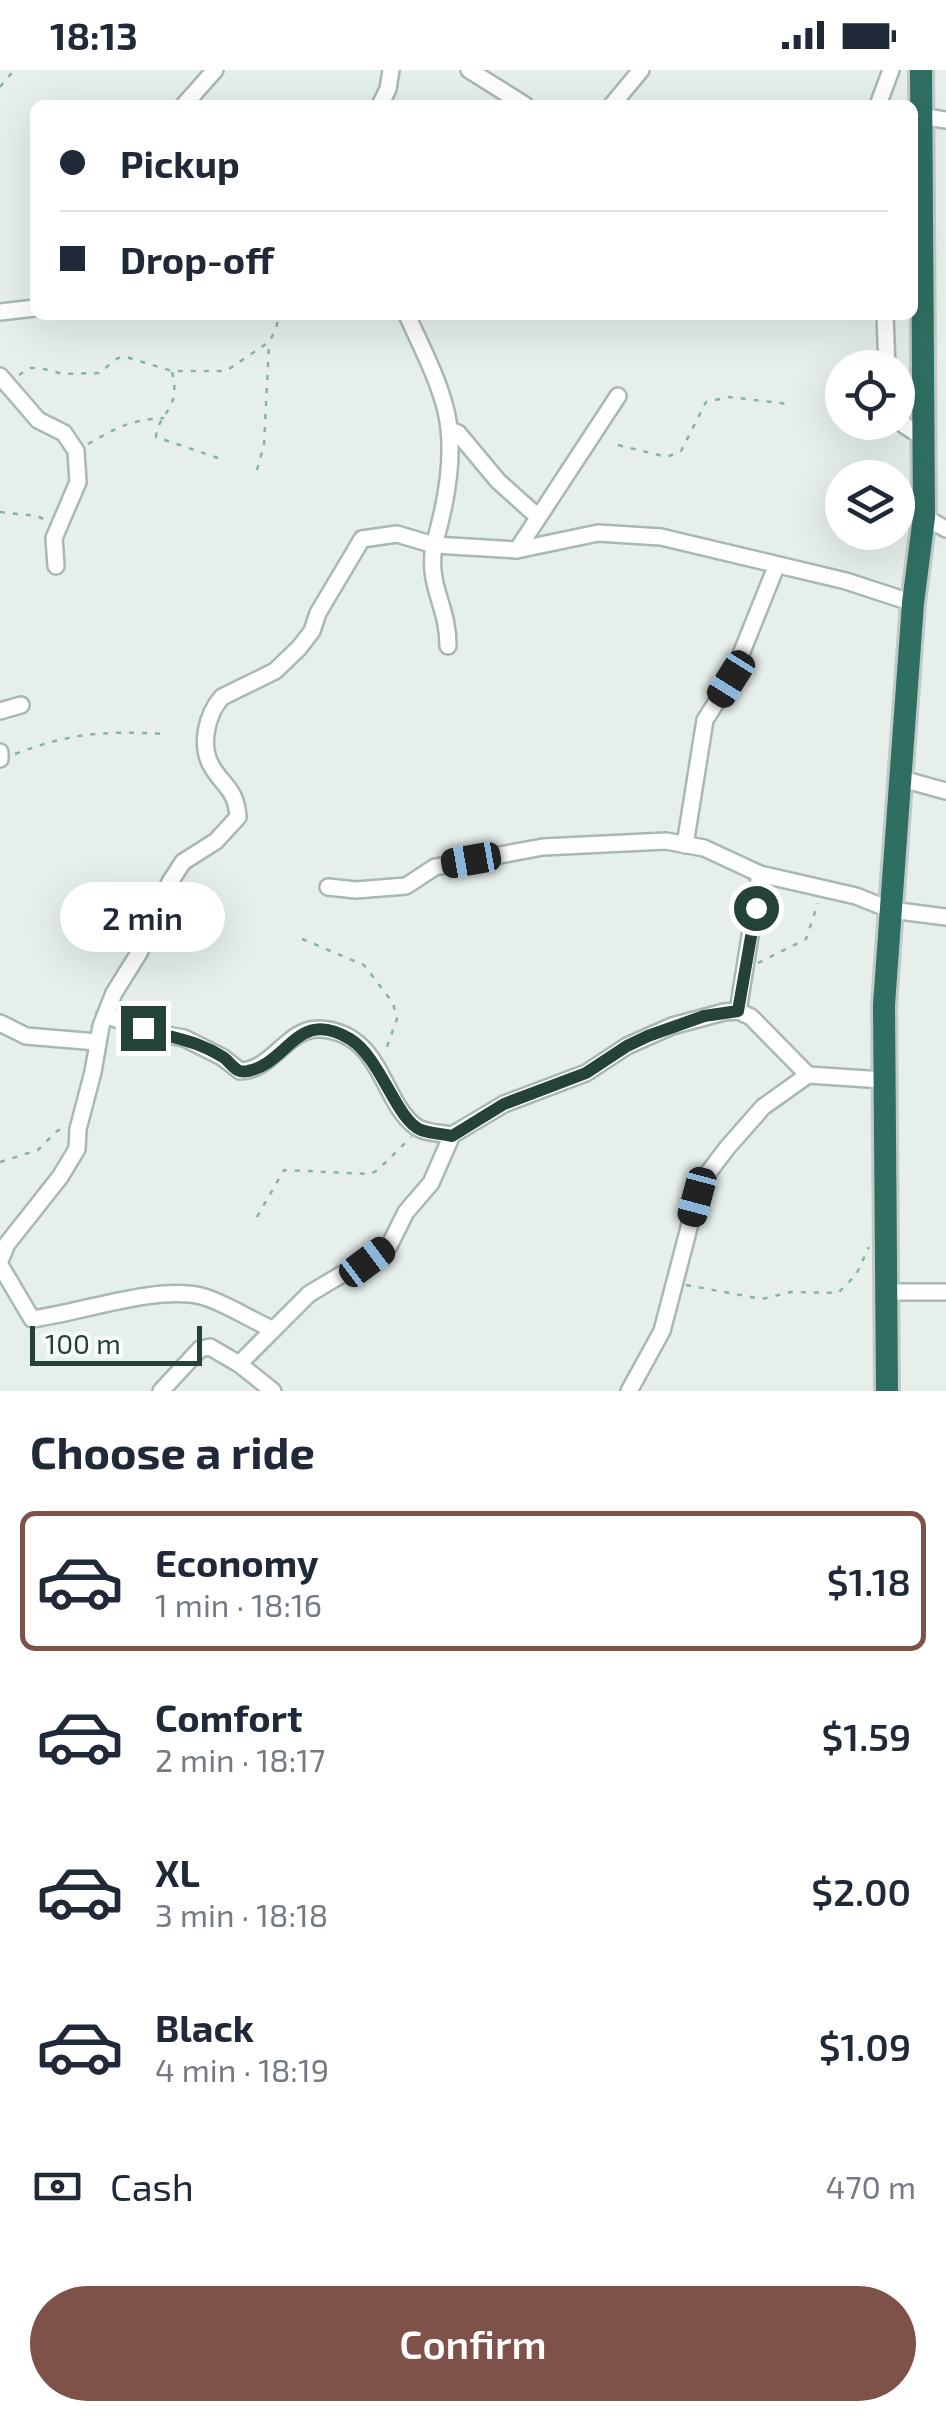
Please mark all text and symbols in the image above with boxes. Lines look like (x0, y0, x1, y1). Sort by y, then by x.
text: 18:13 (50, 12, 138, 58)
text: Pickup (120, 140, 240, 186)
text: Drop-off (120, 236, 274, 282)
map controls (825, 350, 915, 550)
button: locate (825, 350, 915, 440)
button: layers (825, 460, 915, 550)
car (702, 646, 760, 712)
car (439, 840, 503, 880)
callout: 2 min (61, 883, 226, 953)
route start (734, 886, 779, 931)
text: 2 min (102, 898, 183, 936)
route end (121, 1006, 166, 1051)
car (675, 1164, 719, 1230)
car (334, 1232, 400, 1292)
scale bar (30, 1321, 202, 1366)
text: 100 m (45, 1326, 121, 1360)
text: Choose a ride (30, 1424, 315, 1478)
icon: car (35, 1536, 125, 1626)
text: Economy (155, 1539, 319, 1585)
text: $1.18 (827, 1558, 911, 1604)
text: 1 min · 18:16 (155, 1585, 322, 1623)
icon: car (35, 1691, 125, 1781)
text: Comfort (155, 1694, 303, 1740)
text: $1.59 (821, 1713, 911, 1759)
text: 2 min · 18:17 (155, 1740, 325, 1778)
icon: car (35, 1846, 125, 1936)
text: XL (155, 1849, 200, 1895)
text: $2.00 (811, 1868, 911, 1914)
text: 3 min · 18:18 (155, 1895, 328, 1933)
icon: car (35, 2001, 125, 2091)
text: Black (155, 2004, 254, 2050)
text: $1.09 (819, 2023, 911, 2069)
text: 4 min · 18:19 (155, 2050, 329, 2088)
icon: cash (30, 2159, 85, 2214)
text: Cash (110, 2163, 194, 2209)
text: 470 m (825, 2167, 916, 2205)
button: Confirm (30, 2286, 916, 2401)

